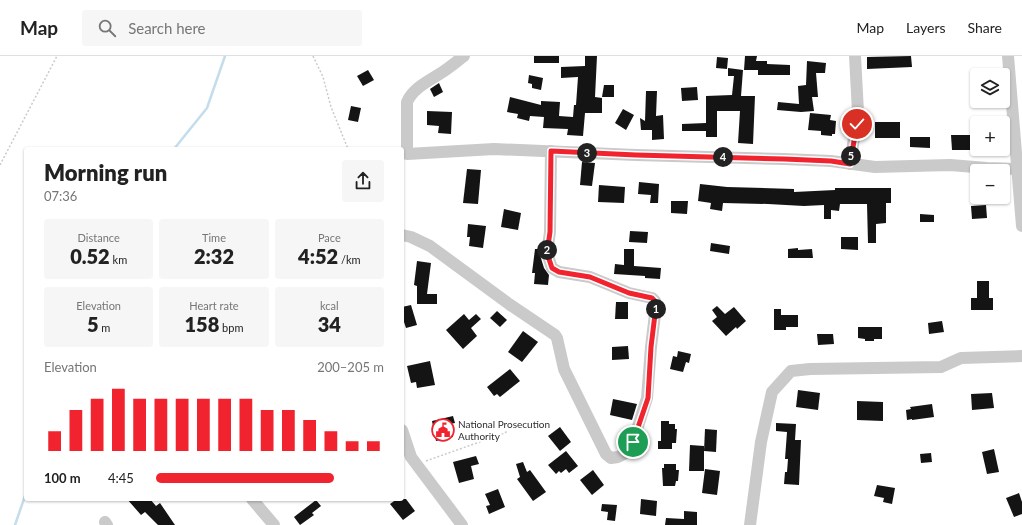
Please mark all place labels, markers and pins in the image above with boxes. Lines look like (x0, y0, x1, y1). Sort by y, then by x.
pin (840, 107, 874, 141)
pin: 3 (577, 143, 597, 163)
pin: 5 (841, 146, 861, 166)
pin: 4 (713, 147, 733, 167)
pin: 2 (537, 240, 557, 260)
pin: 1 (646, 299, 666, 319)
public building icon: National Prosecution Authority (430, 417, 456, 443)
place label: National Prosecution Authority (458, 418, 550, 442)
pin (616, 425, 650, 459)

